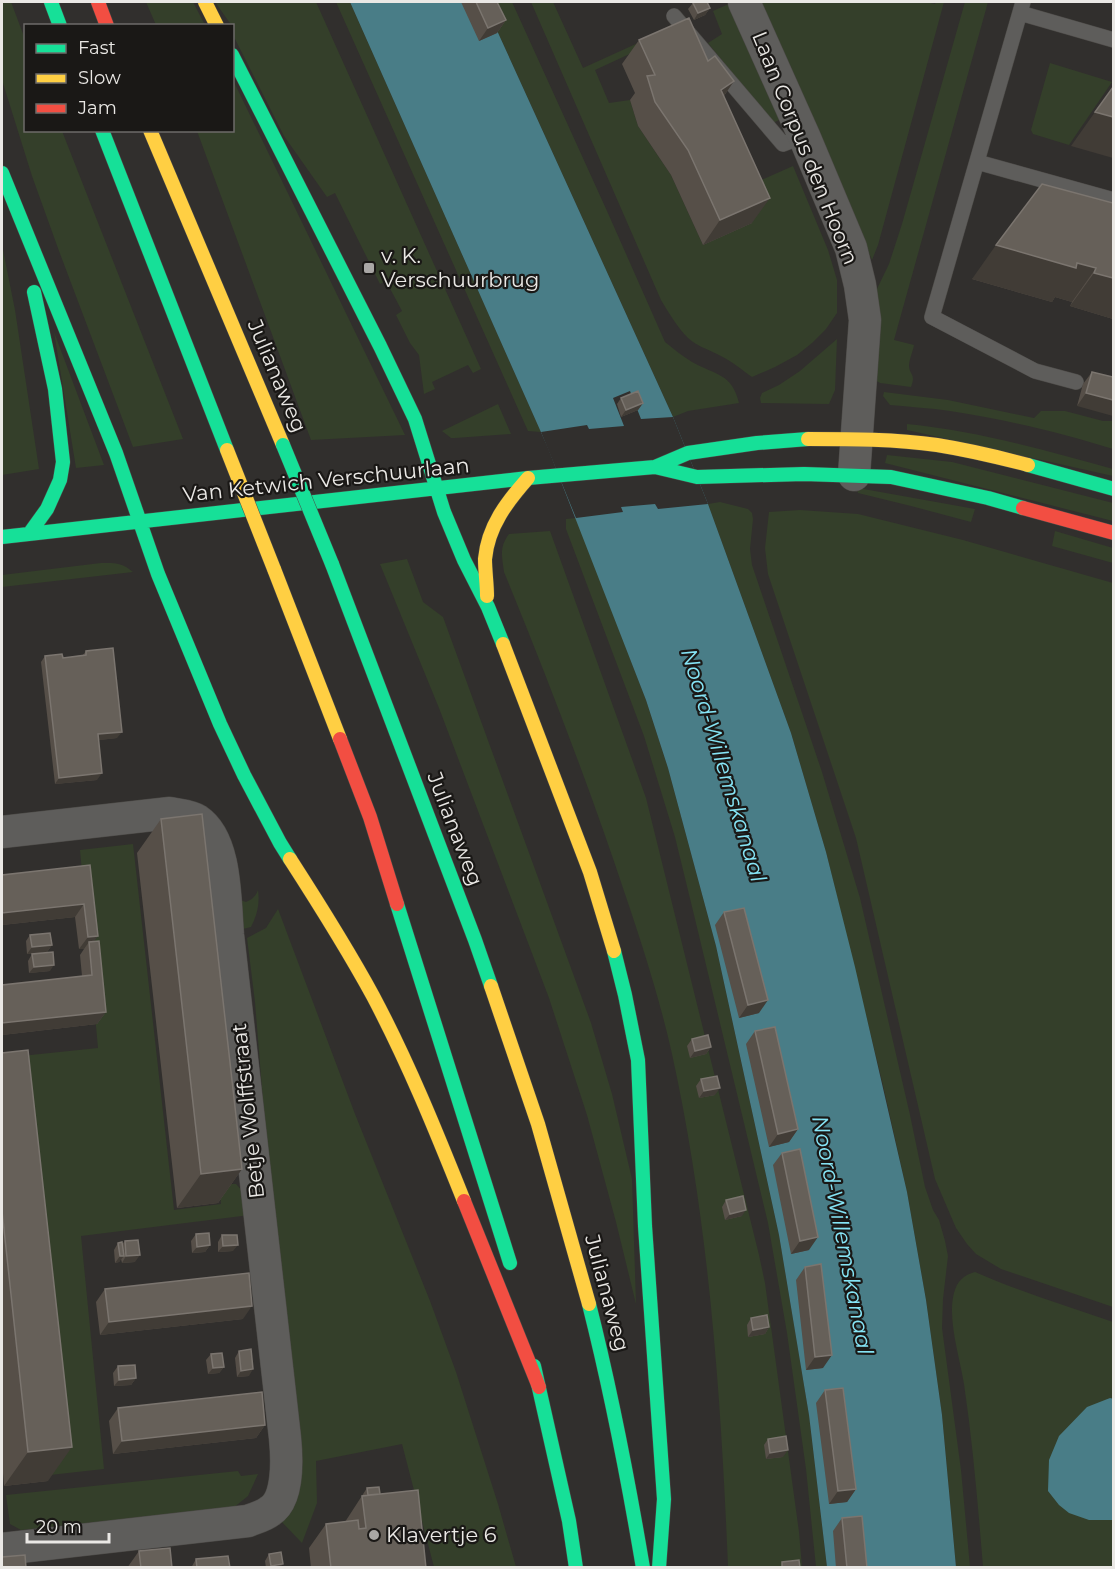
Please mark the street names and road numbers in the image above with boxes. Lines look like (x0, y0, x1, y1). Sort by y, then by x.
street label: Laan Corpus den Hoorn (747, 28, 864, 268)
street label: Julianaweg (242, 315, 312, 436)
street label: Van Ketwich Verschuurlaan (181, 452, 471, 507)
street label: Julianaweg (422, 767, 489, 889)
street label: Betje Wolffstraat (226, 1022, 269, 1200)
street label: Julianaweg (580, 1231, 635, 1354)

